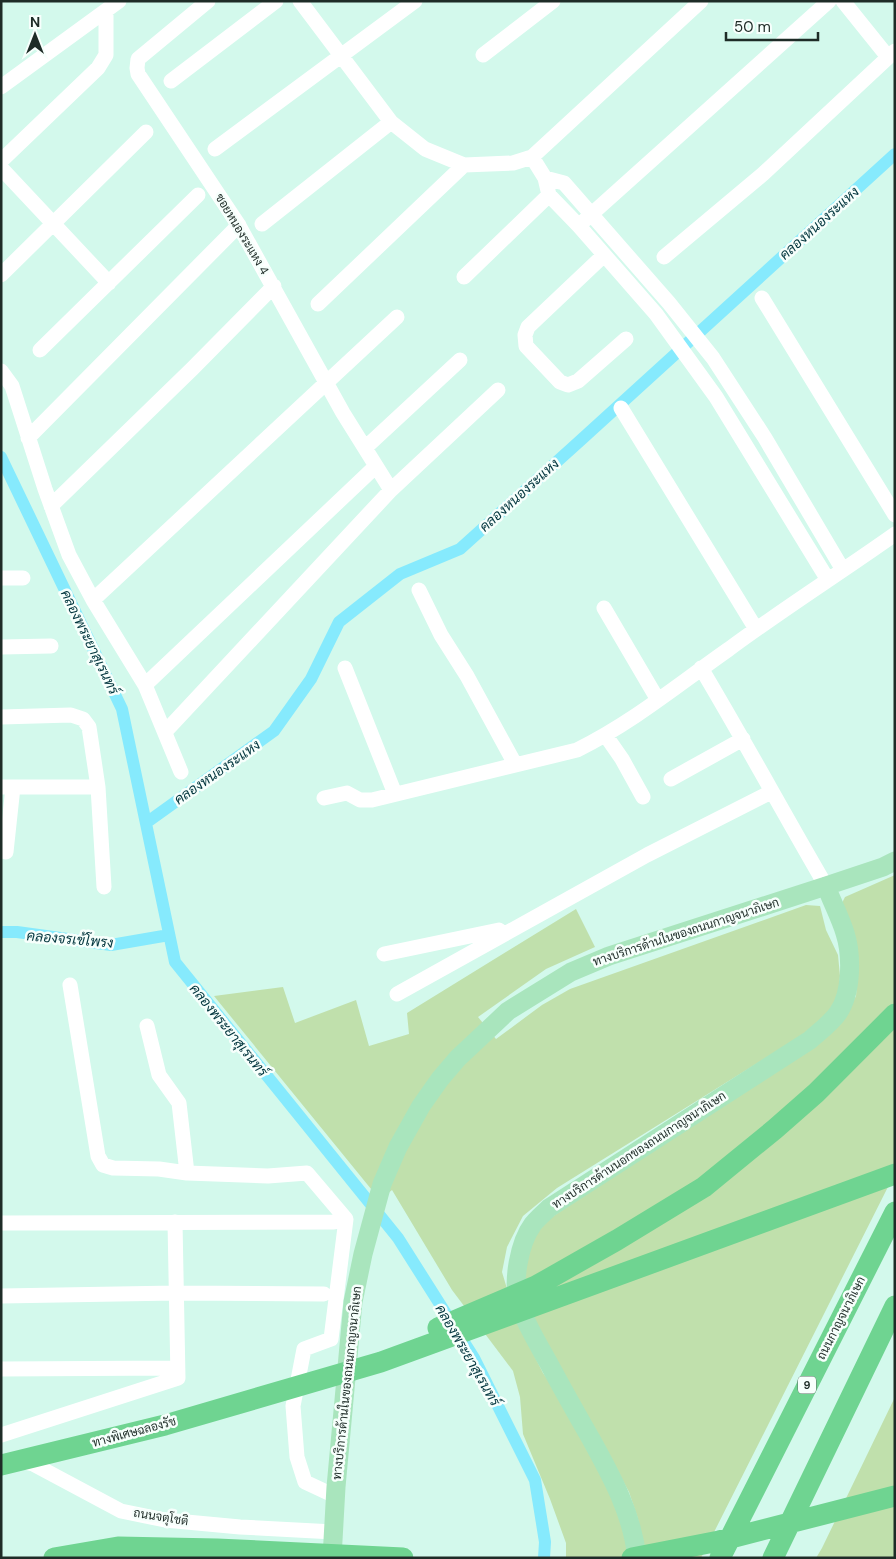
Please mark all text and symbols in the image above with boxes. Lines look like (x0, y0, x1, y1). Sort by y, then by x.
north arrow (10, 10, 60, 60)
scale bar (726, 10, 818, 42)
text: N (30, 13, 40, 31)
text: 50 m (734, 17, 771, 37)
water label: คลองหนองระแหง (775, 182, 863, 264)
street label: ซอยหนองระแหง 4 (212, 191, 272, 277)
water label: คลองหนองระแหง (475, 454, 563, 536)
water label: คลองพระยาสุเรนทร์ (56, 587, 124, 700)
water label: คลองหนองระแหง (170, 736, 264, 808)
street label: ทางบริการด้านในของถนนกาญจนาภิเษก (591, 894, 781, 970)
water label: คลองจรเข้โพรง (26, 926, 114, 952)
water label: คลองพระยาสุเรนทร์ (185, 980, 273, 1082)
street label: ทางบริการด้านนอกของถนนกาญจนาภิเษก (549, 1088, 729, 1212)
street label: ถนนกาญจนาภิเษก (813, 1274, 869, 1362)
street label: ทางบริการด้านในของถนนกาญจนาภิเษก (329, 1285, 365, 1481)
water label: คลองพระยาสุเรนทร์ (431, 1301, 505, 1411)
road number: 9 (798, 1376, 816, 1394)
street label: ทางพิเศษฉลองรัช (90, 1413, 178, 1451)
street label: ถนนจตุโชติ (132, 1505, 190, 1530)

